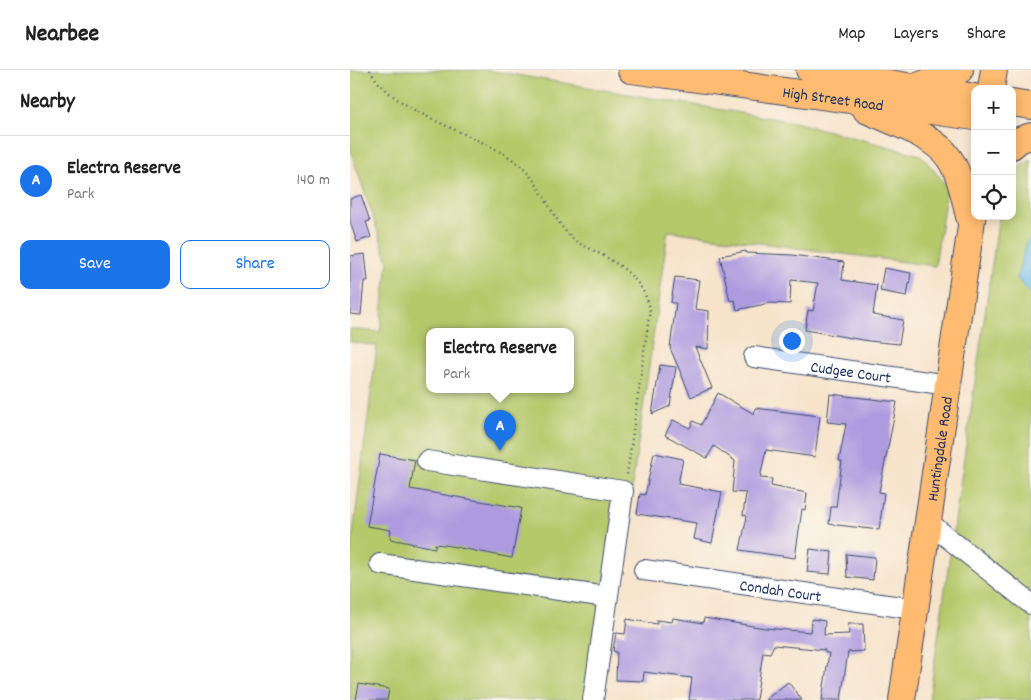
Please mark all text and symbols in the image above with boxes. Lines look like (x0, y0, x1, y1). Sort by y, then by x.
text: Nearbee (25, 18, 99, 52)
text: Map (838, 22, 865, 47)
text: Layers (893, 22, 939, 47)
text: Share (967, 22, 1006, 47)
street label: High Street Road (781, 82, 885, 118)
map controls (971, 85, 1016, 220)
button: + (971, 85, 1016, 130)
text: Nearby (20, 88, 75, 118)
button: − (971, 130, 1016, 175)
text: Electra Reserve (67, 156, 181, 183)
text: A (32, 169, 40, 192)
text: 140 m (296, 169, 330, 192)
button: locate (971, 175, 1016, 220)
text: Park (67, 183, 94, 206)
button: Save (20, 240, 170, 289)
button: Share (180, 240, 330, 289)
popup (426, 328, 574, 393)
your location (779, 328, 805, 354)
text: Electra Reserve (443, 336, 557, 363)
street label: Cudgee Court (809, 356, 892, 391)
text: Park (443, 363, 470, 386)
street label: Huntingdale Road (922, 395, 960, 503)
pin: A (484, 410, 516, 451)
street label: Condah Court (738, 575, 823, 609)

